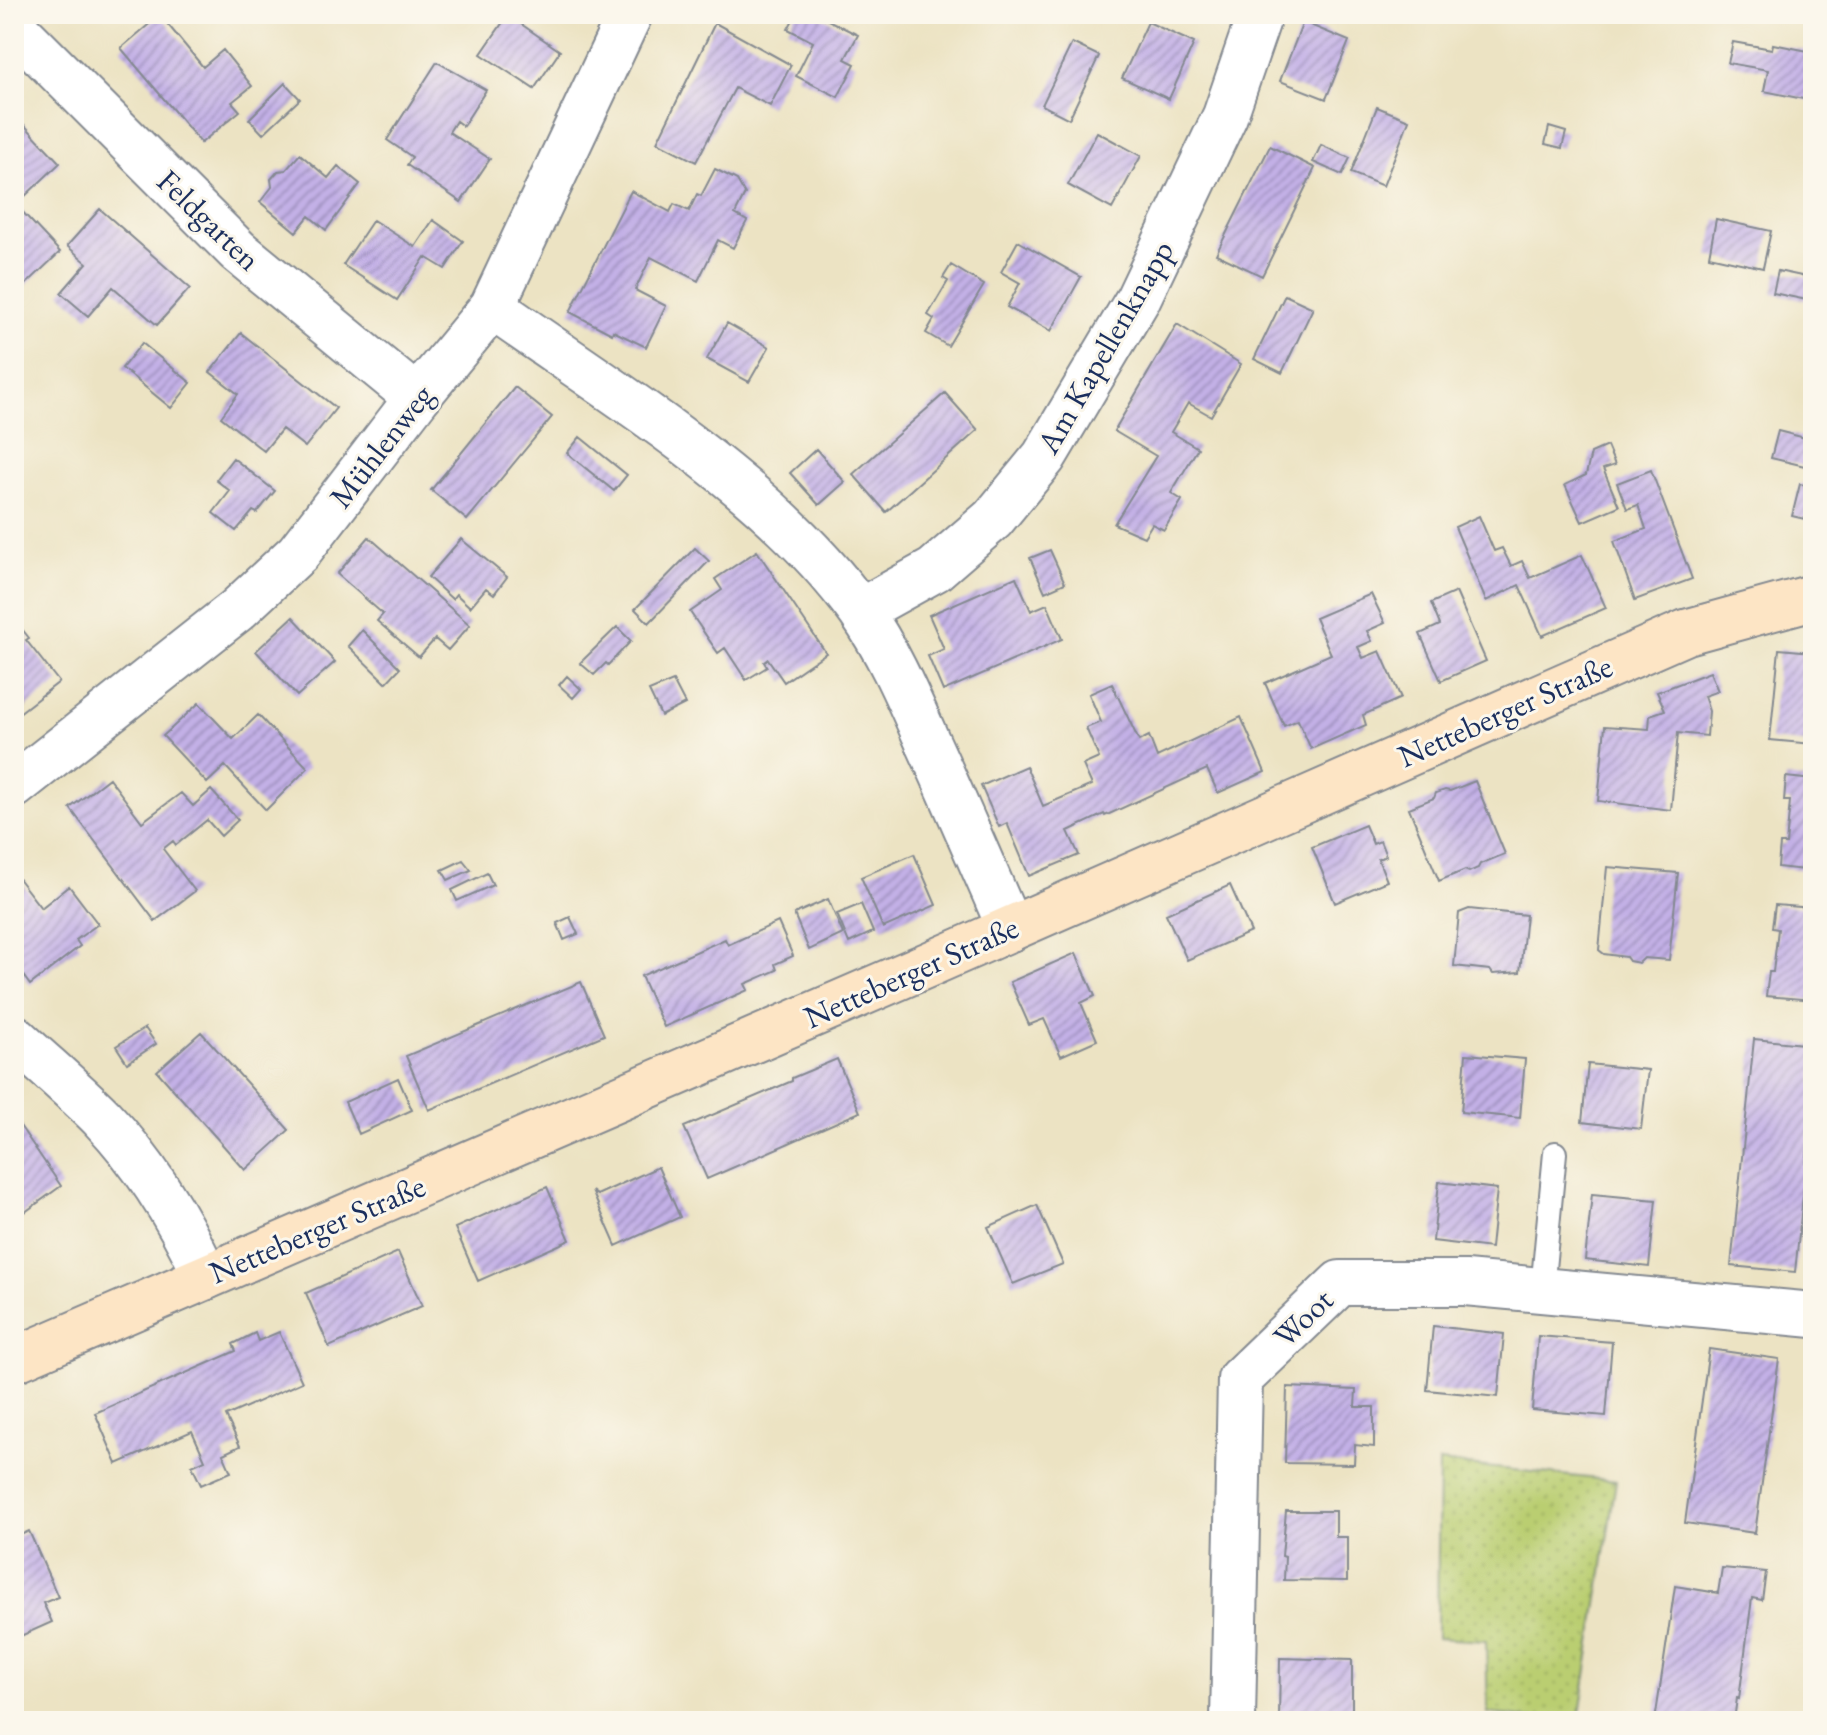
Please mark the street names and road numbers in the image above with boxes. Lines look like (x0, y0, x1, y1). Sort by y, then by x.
street label: Feldgarten (148, 160, 270, 280)
street label: Am Kapellenknapp (1026, 233, 1183, 462)
street label: Mühlenweg (320, 375, 443, 516)
street label: Netteberger Straße (1391, 645, 1619, 777)
street label: Netteberger Straße (797, 906, 1025, 1038)
street label: Netteberger Straße (203, 1165, 431, 1293)
street label: Woot (1264, 1279, 1342, 1357)

